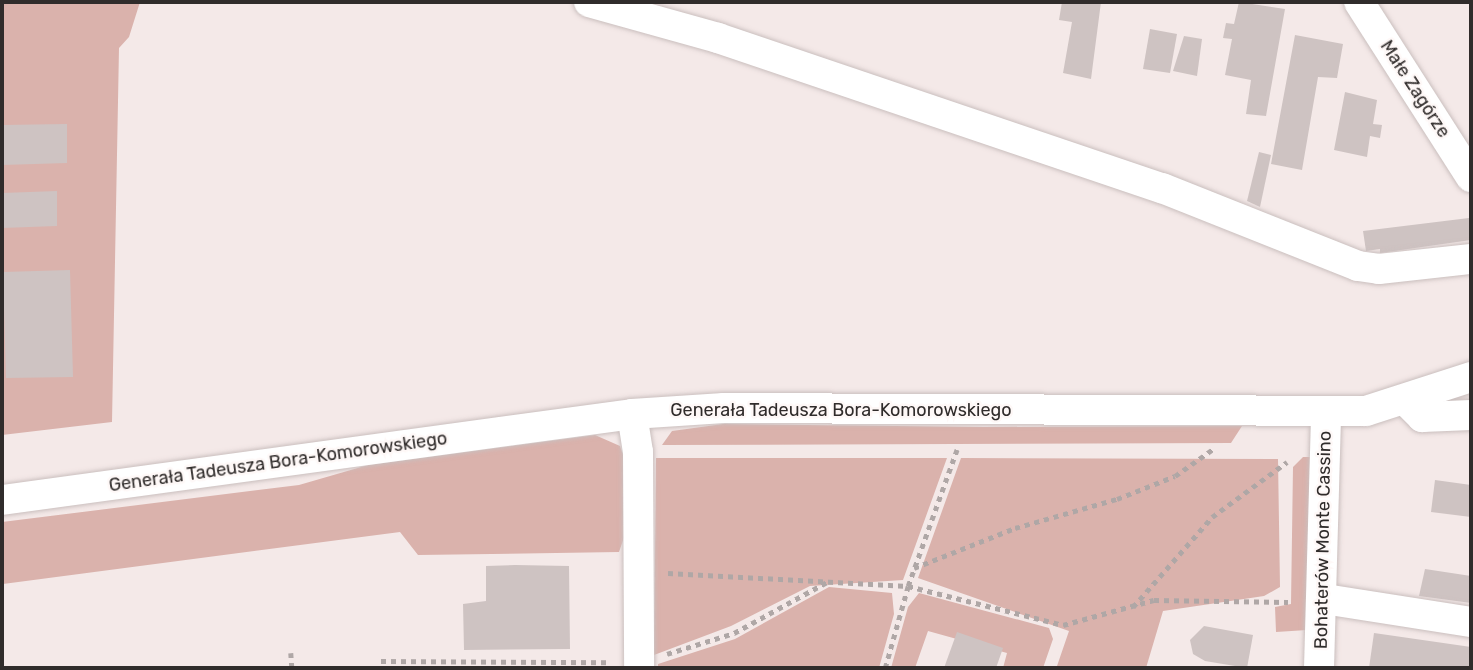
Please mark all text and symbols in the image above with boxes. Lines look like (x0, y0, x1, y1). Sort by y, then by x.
street label: Małe Zagórze (1376, 36, 1454, 142)
street label: Generała Tadeusza Bora-Komorowskiego (670, 399, 1012, 421)
street label: Generała Tadeusza Bora-Komorowskiego (107, 428, 449, 496)
street label: Bohaterów Monte Cassino (1310, 430, 1336, 650)

